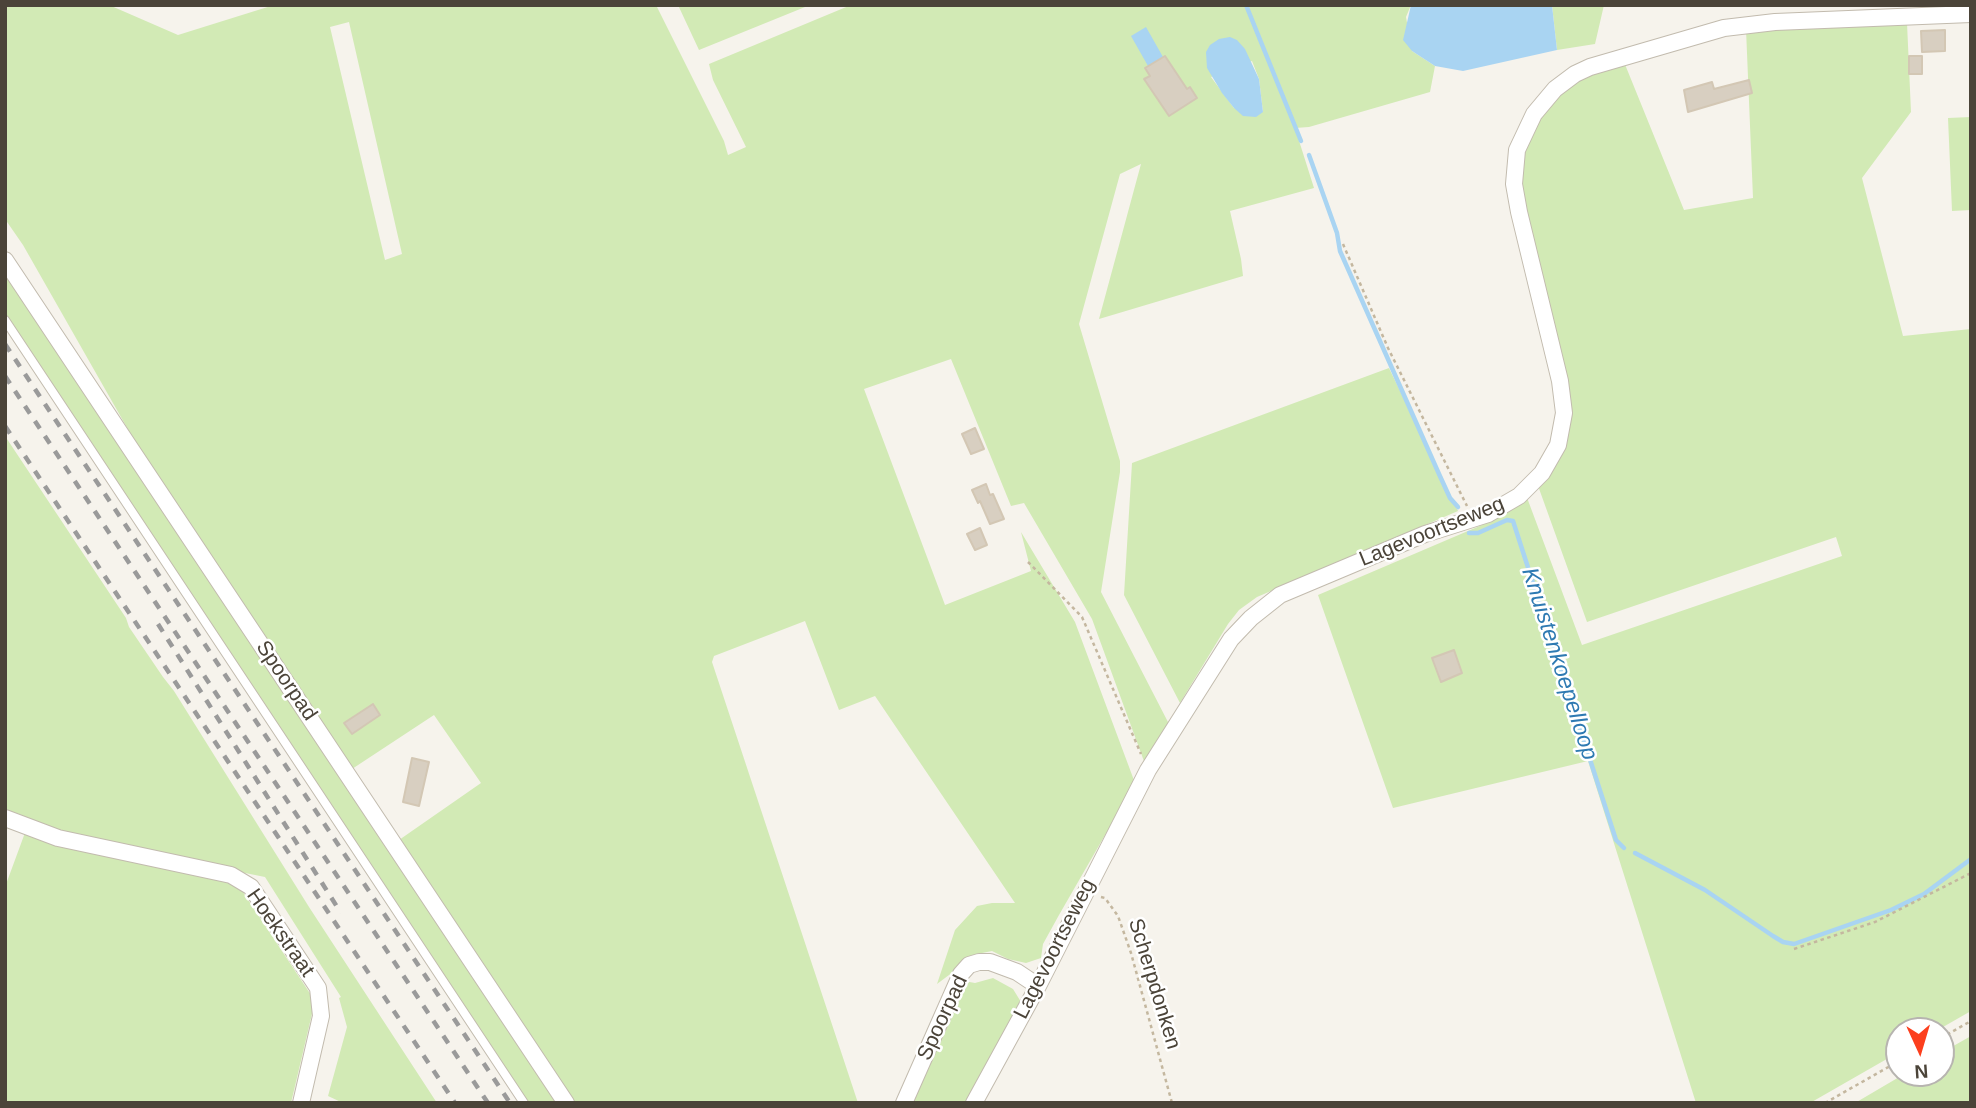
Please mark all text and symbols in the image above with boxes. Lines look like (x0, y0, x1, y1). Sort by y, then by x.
street label: Lagevoortseweg (1356, 491, 1508, 573)
water label: Knuistenkoepelloop (1515, 564, 1603, 764)
street label: Spoorpad (250, 636, 322, 726)
street label: Lagevoortseweg (1009, 875, 1101, 1023)
street label: Hoekstraat (241, 884, 319, 982)
street label: Scherpdonken (1122, 916, 1186, 1052)
street label: Spoorpad (912, 971, 974, 1065)
north arrow (1885, 1017, 1955, 1087)
text: N (1914, 1060, 1929, 1082)

